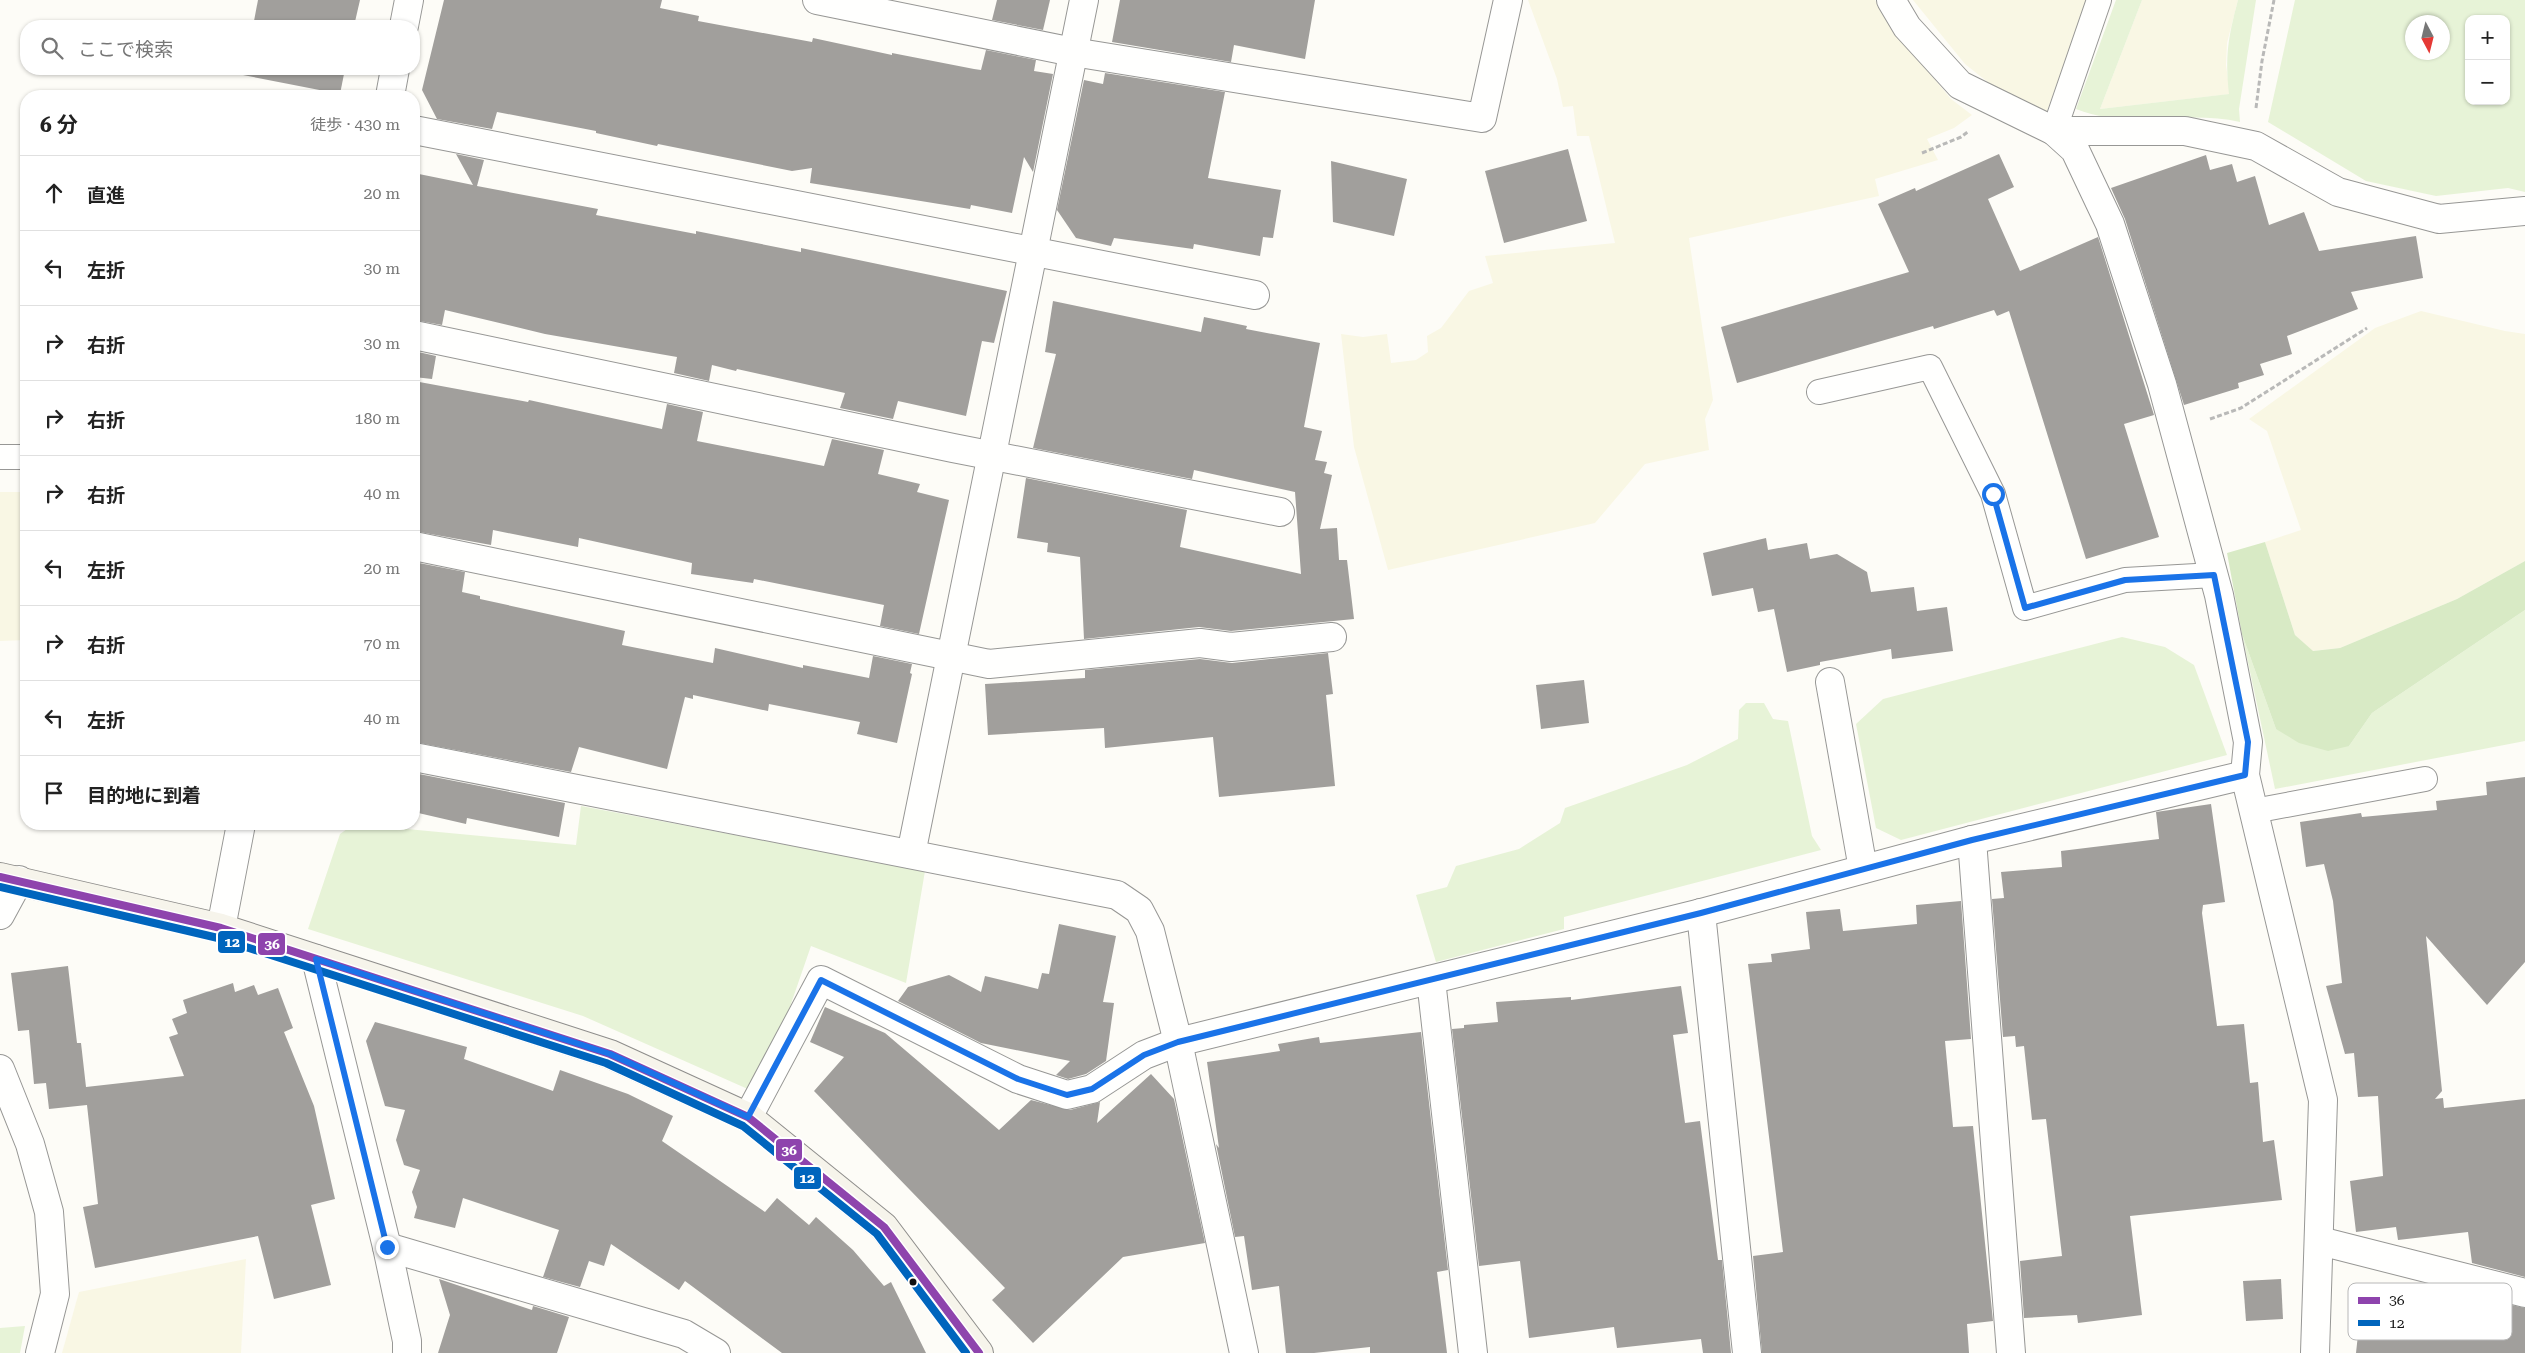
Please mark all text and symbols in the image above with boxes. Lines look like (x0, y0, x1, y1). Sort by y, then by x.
north arrow (2405, 15, 2450, 60)
map controls (2465, 15, 2510, 105)
button: + (2465, 15, 2510, 60)
search box (20, 20, 420, 75)
icon: search (38, 34, 66, 62)
text: ここで検索 (78, 38, 173, 61)
button: − (2465, 60, 2510, 105)
text: 6 分 (40, 113, 78, 137)
text: 徒歩 · 430 m (310, 115, 400, 134)
icon: ahead (40, 179, 68, 207)
text: 直進 (87, 184, 125, 207)
text: 20 m (363, 184, 400, 203)
icon: left (40, 254, 68, 282)
text: 左折 (87, 259, 125, 282)
text: 30 m (363, 259, 400, 278)
icon: right (40, 329, 68, 357)
text: 右折 (87, 334, 125, 357)
text: 30 m (363, 334, 400, 353)
icon: right (40, 404, 68, 432)
text: 右折 (87, 409, 125, 432)
text: 180 m (354, 409, 400, 428)
icon: right (40, 479, 68, 507)
route start (1982, 483, 2005, 506)
text: 右折 (87, 484, 125, 507)
text: 40 m (363, 484, 400, 503)
icon: left (40, 554, 68, 582)
text: 左折 (87, 559, 125, 582)
text: 20 m (363, 559, 400, 578)
icon: right (40, 629, 68, 657)
text: 右折 (87, 634, 125, 657)
text: 70 m (363, 634, 400, 653)
icon: left (40, 704, 68, 732)
text: 左折 (87, 709, 125, 732)
text: 40 m (363, 709, 400, 728)
icon: arrive (40, 779, 68, 807)
text: 目的地に到着 (87, 784, 201, 807)
line badge: 12 (217, 930, 246, 954)
line badge: 36 (257, 932, 286, 956)
text: 12 (224, 934, 240, 950)
text: 36 (264, 936, 280, 952)
line badge: 36 (775, 1138, 803, 1162)
text: 36 (781, 1142, 797, 1158)
line badge: 12 (793, 1166, 822, 1190)
text: 12 (799, 1170, 815, 1186)
route end (376, 1236, 399, 1259)
unlabelled marker (908, 1277, 918, 1287)
legend (2348, 1283, 2512, 1340)
text: 36 (2389, 1292, 2405, 1308)
text: 12 (2389, 1315, 2405, 1331)

